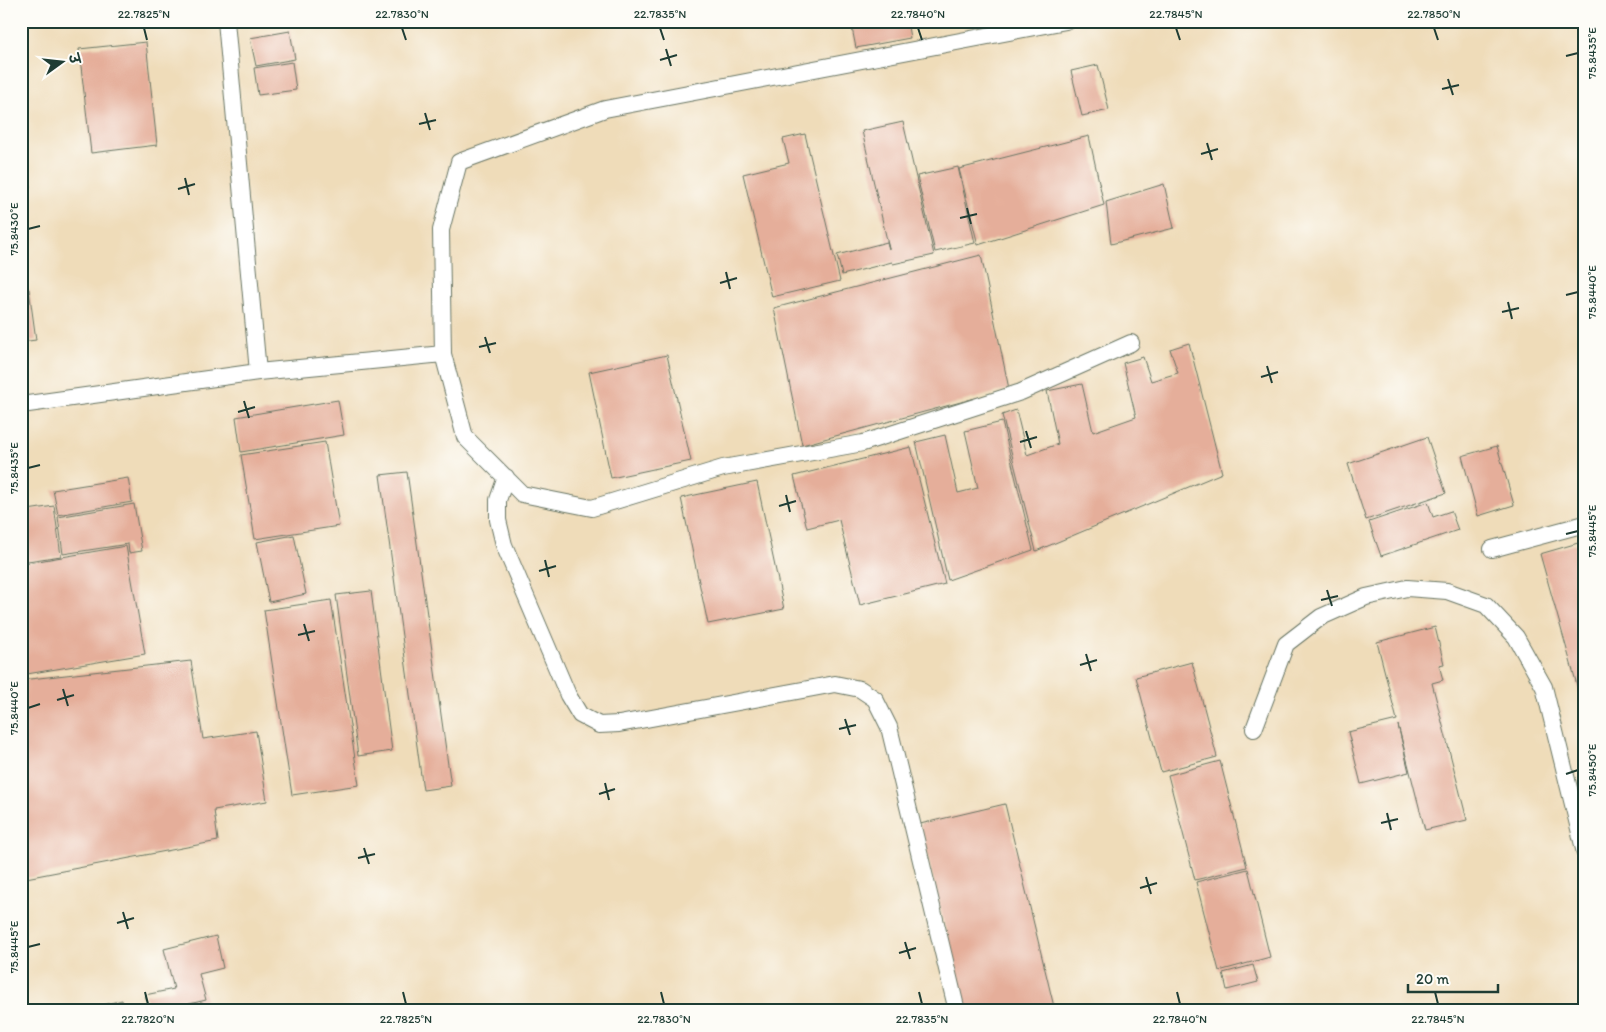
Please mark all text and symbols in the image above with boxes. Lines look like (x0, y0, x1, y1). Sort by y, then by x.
text: 22.7825°N (118, 7, 170, 21)
text: 22.7830°N (375, 7, 429, 21)
text: 22.7835°N (634, 7, 686, 21)
text: 22.7840°N (891, 7, 945, 21)
text: 22.7845°N (1149, 7, 1203, 21)
text: 22.7850°N (1407, 7, 1461, 21)
text: 75.8435°E (1585, 27, 1599, 79)
north arrow (38, 38, 88, 88)
text: उ (64, 50, 84, 67)
text: 75.8430°E (7, 202, 21, 256)
text: 75.8440°E (1585, 265, 1599, 319)
text: 75.8435°E (7, 442, 21, 494)
text: 75.8445°E (1585, 504, 1599, 557)
text: 75.8440°E (7, 681, 21, 735)
text: 75.8450°E (1585, 743, 1599, 796)
text: 75.8445°E (7, 920, 21, 973)
scale bar (1408, 962, 1498, 994)
text: 20 m (1416, 970, 1450, 988)
text: 22.7820°N (121, 1012, 175, 1026)
text: 22.7825°N (380, 1012, 432, 1026)
text: 22.7830°N (637, 1012, 691, 1026)
text: 22.7835°N (896, 1012, 948, 1026)
text: 22.7840°N (1153, 1012, 1207, 1026)
text: 22.7845°N (1411, 1012, 1465, 1026)

